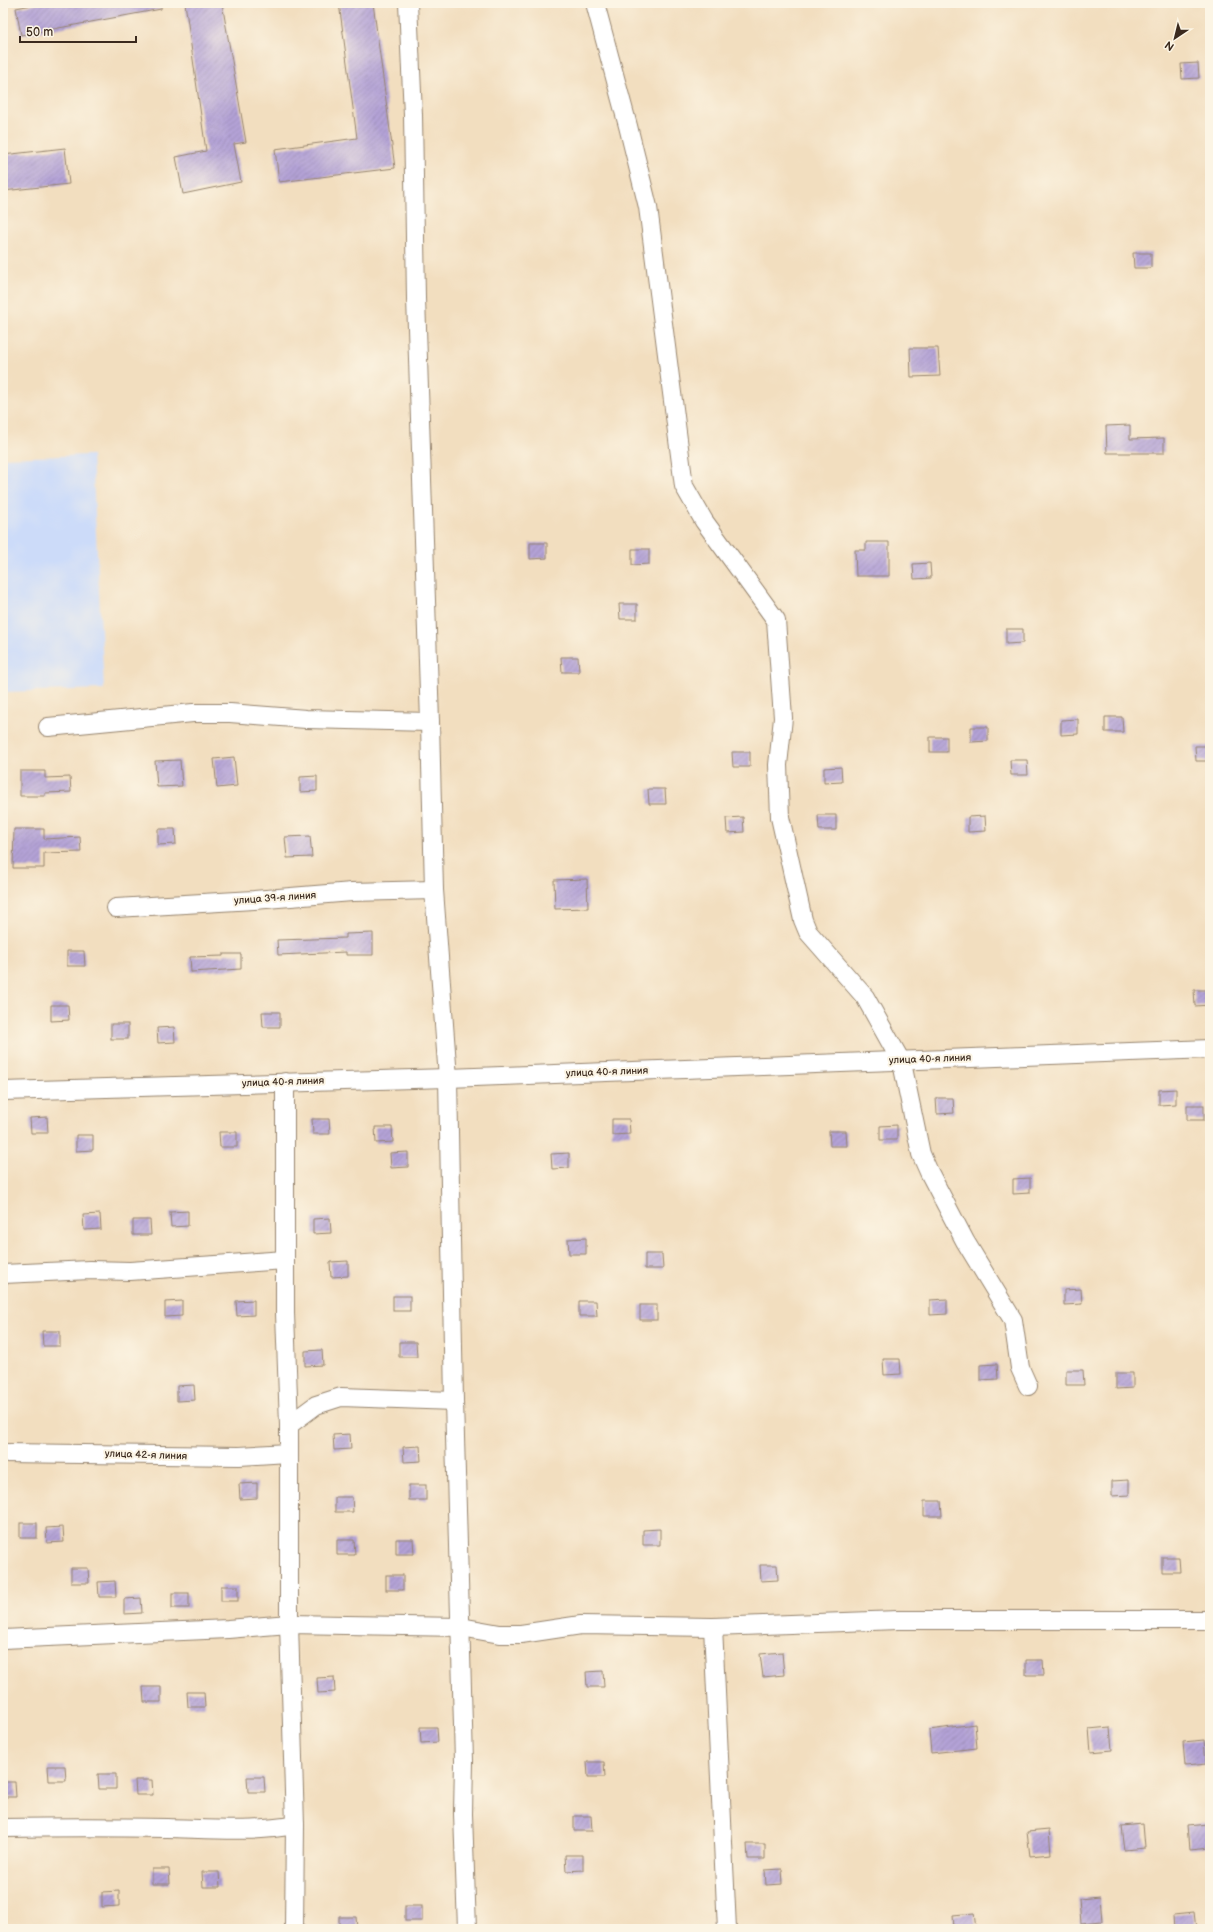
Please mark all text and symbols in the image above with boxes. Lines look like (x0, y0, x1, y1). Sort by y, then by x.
scale bar (20, 18, 136, 44)
north arrow (1155, 18, 1195, 58)
text: 50 m (26, 25, 53, 40)
text: N (1162, 38, 1177, 53)
street label: улица 39-я линия (234, 889, 317, 907)
street label: улица 40-я линия (889, 1052, 972, 1066)
street label: улица 40-я линия (566, 1065, 649, 1079)
street label: улица 40-я линия (242, 1075, 325, 1089)
street label: улица 42-я линия (105, 1448, 188, 1462)

